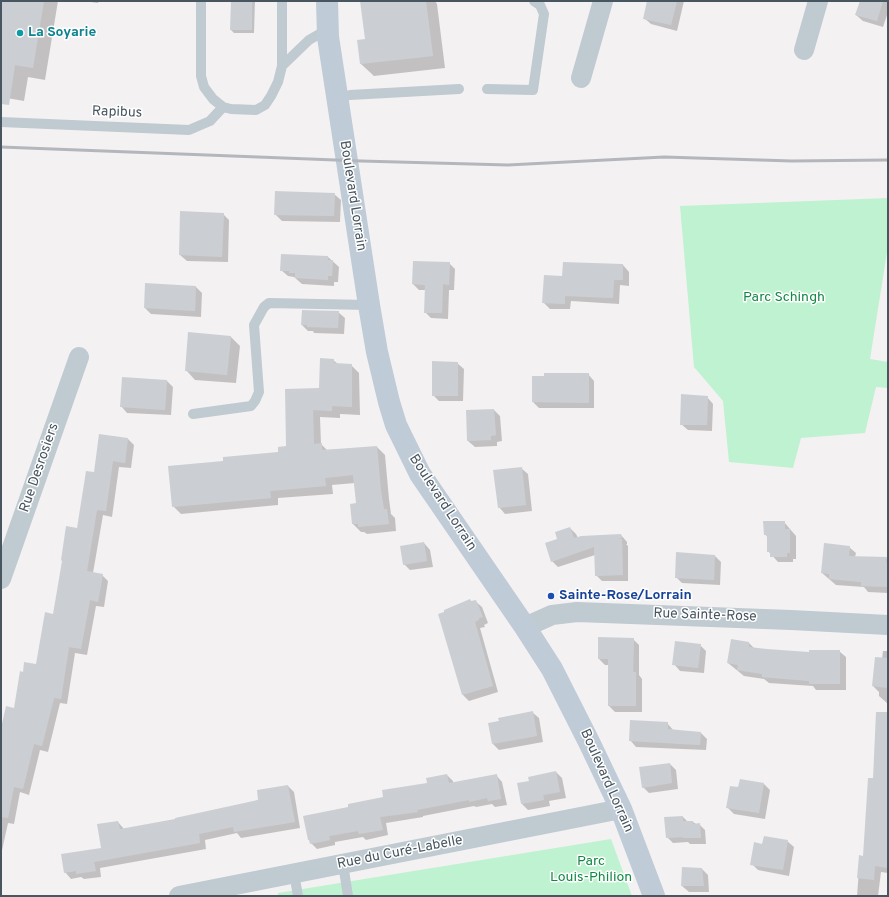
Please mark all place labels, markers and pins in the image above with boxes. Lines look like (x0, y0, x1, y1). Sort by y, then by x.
place label: La Soyarie (28, 25, 96, 41)
marker: La Soyarie (15, 28, 25, 38)
place label: Sainte-Rose/Lorrain (559, 588, 692, 604)
marker: Sainte-Rose/Lorrain (546, 591, 556, 601)

